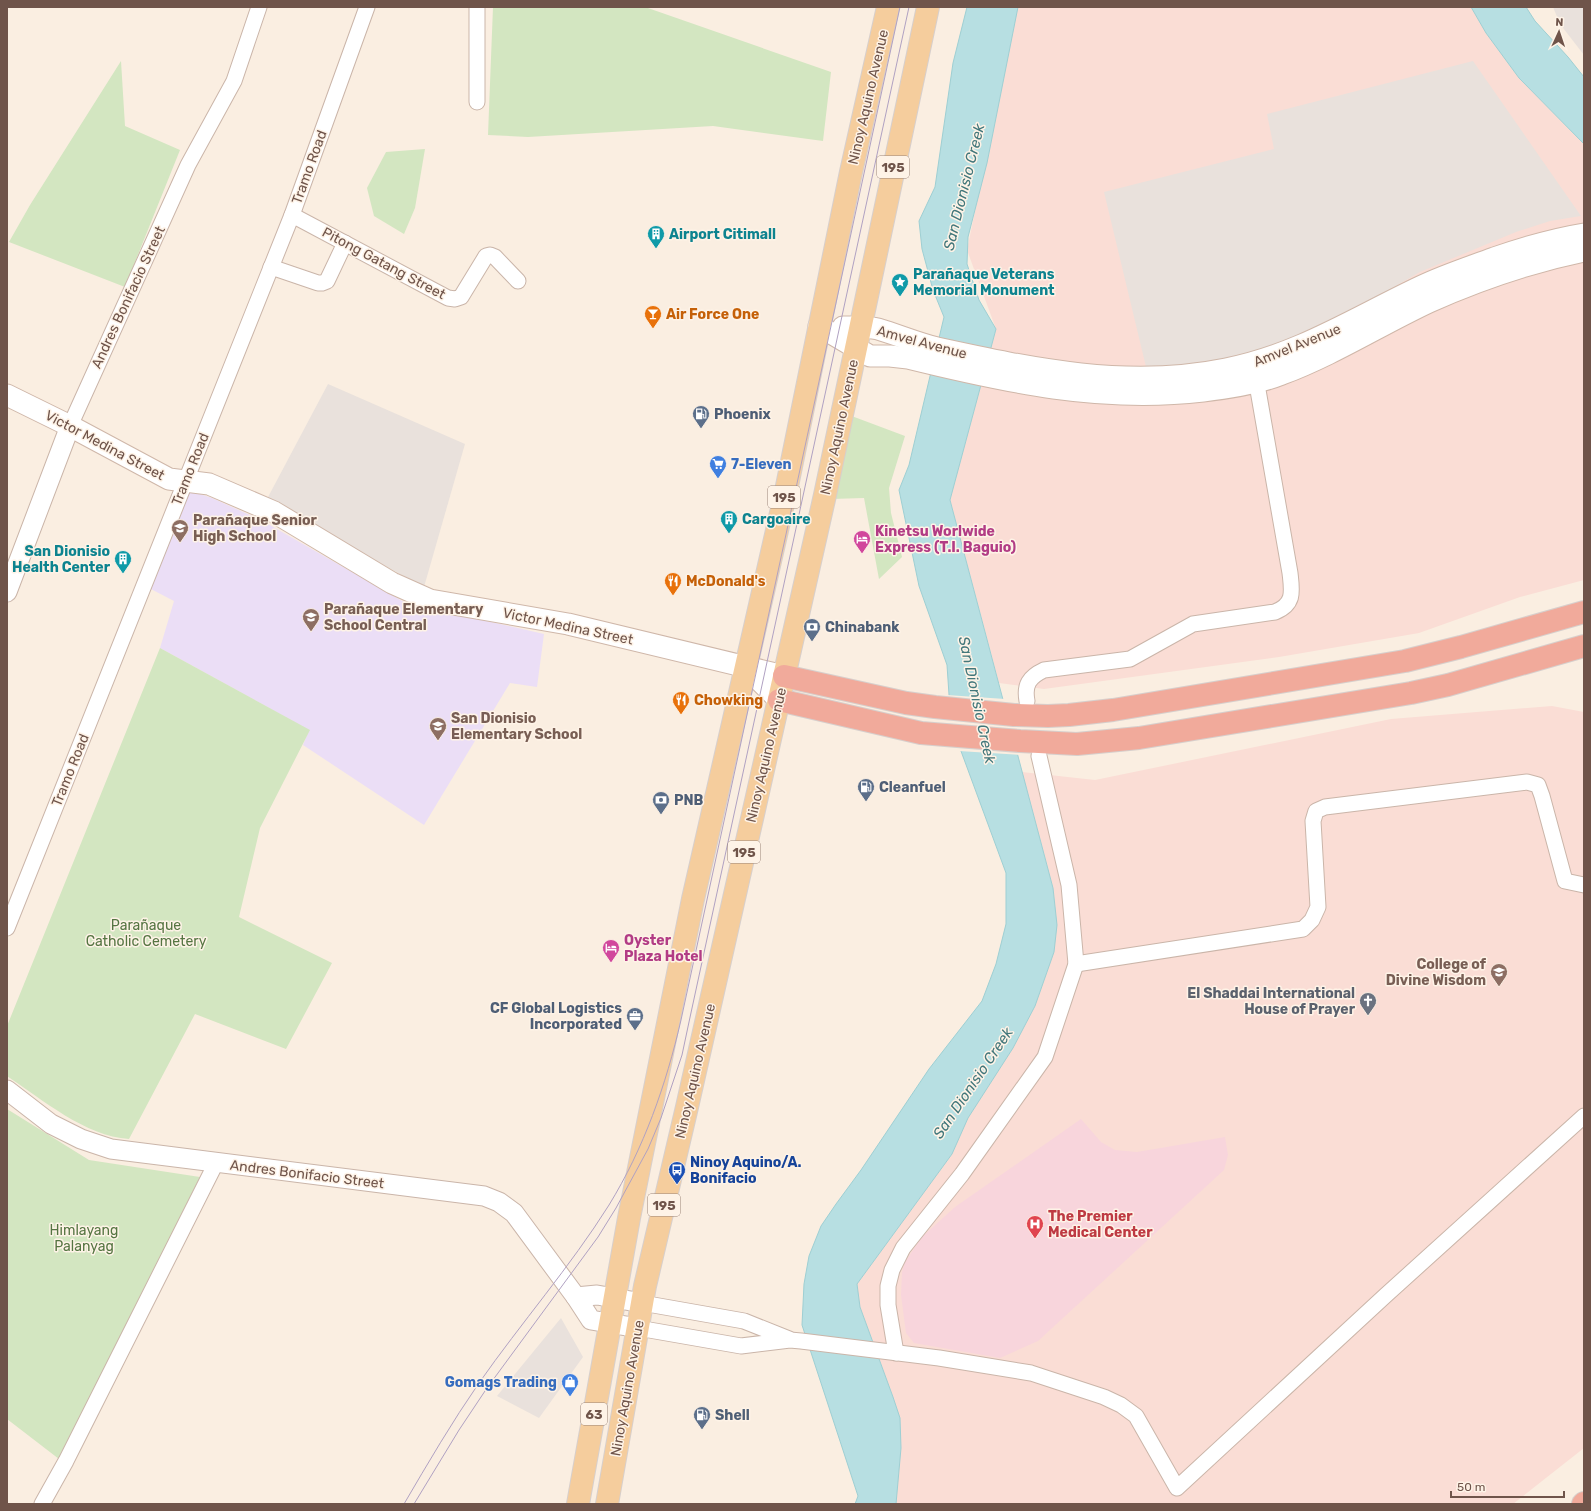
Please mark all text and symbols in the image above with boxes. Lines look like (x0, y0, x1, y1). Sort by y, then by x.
north arrow (1539, 12, 1579, 52)
text: N (1555, 16, 1564, 29)
street label: Ninoy Aquino Avenue (845, 28, 892, 166)
water label: San Dionisio Creek (940, 122, 989, 252)
street label: Tramo Road (288, 128, 331, 206)
road number: 195 (877, 156, 909, 178)
street label: Andres Bonifacio Street (88, 223, 169, 371)
street label: Pitong Gatang Street (319, 224, 449, 303)
building icon: Airport Citimall (646, 224, 666, 249)
place label: Airport Citimall (669, 226, 776, 243)
place label: Parañaque Veterans Memorial Monument (913, 266, 1055, 299)
place icon: Parañaque Veterans Memorial Monument (890, 272, 910, 297)
bar icon: Air Force One (643, 304, 663, 329)
place label: Air Force One (666, 306, 759, 323)
street label: Amvel Avenue (1251, 320, 1343, 371)
street label: Amvel Avenue (875, 322, 969, 363)
street label: Ninoy Aquino Avenue (817, 358, 862, 496)
fuel station icon: Phoenix (691, 404, 711, 429)
place label: Phoenix (714, 406, 771, 423)
street label: Victor Medina Street (42, 407, 168, 484)
street label: Tramo Road (168, 430, 213, 508)
supermarket icon: 7-Eleven (708, 454, 728, 479)
place label: 7-Eleven (731, 456, 792, 473)
road number: 195 (768, 486, 800, 508)
building icon: Cargoaire (719, 509, 739, 534)
place label: Cargoaire (742, 511, 811, 528)
place label: Parañaque Senior High School (193, 512, 318, 545)
school or university icon: Parañaque Senior High School (170, 518, 190, 543)
place label: Kinetsu Worlwide Express (T.I. Baguio) (875, 523, 1016, 556)
hotel icon: Kinetsu Worlwide Express (T.I. Baguio) (852, 529, 872, 554)
place label: San Dionisio Health Center (12, 543, 111, 576)
building icon: San Dionisio Health Center (113, 549, 133, 574)
restaurant icon: McDonald's (663, 571, 683, 596)
place label: McDonald's (686, 573, 766, 590)
place label: Parañaque Elementary School Central (324, 601, 484, 634)
street label: Victor Medina Street (501, 604, 635, 649)
school or university icon: Parañaque Elementary School Central (301, 607, 321, 632)
bank icon: Chinabank (802, 617, 822, 642)
place label: Chinabank (825, 619, 900, 636)
water label: San Dionisio Creek (955, 635, 999, 766)
street label: Ninoy Aquino Avenue (743, 686, 790, 824)
restaurant icon: Chowking (671, 690, 691, 715)
place label: Chowking (694, 692, 763, 709)
place label: San Dionisio Elementary School (451, 710, 582, 743)
school or university icon: San Dionisio Elementary School (428, 716, 448, 741)
street label: Tramo Road (48, 731, 93, 809)
fuel station icon: Cleanfuel (856, 777, 876, 802)
place label: Cleanfuel (879, 779, 946, 796)
bank icon: PNB (651, 790, 671, 815)
place label: PNB (674, 792, 704, 809)
road number: 195 (728, 841, 760, 863)
park label: Parañaque Catholic Cemetery (86, 917, 207, 950)
place label: Oyster Plaza Hotel (624, 932, 703, 965)
hotel icon: Oyster Plaza Hotel (601, 938, 621, 963)
place label: College of Divine Wisdom (1386, 956, 1487, 989)
school or university icon: College of Divine Wisdom (1489, 962, 1509, 987)
place label: El Shaddai International House of Prayer (1187, 985, 1356, 1018)
church icon: El Shaddai International House of Prayer (1358, 991, 1378, 1016)
place label: CF Global Logistics Incorporated (490, 1000, 622, 1033)
street label: Ninoy Aquino Avenue (672, 1002, 719, 1140)
office icon: CF Global Logistics Incorporated (625, 1006, 645, 1031)
water label: San Dionisio Creek (929, 1024, 1017, 1142)
place label: Ninoy Aquino/A. Bonifacio (690, 1154, 801, 1187)
street label: Andres Bonifacio Street (229, 1157, 385, 1192)
bus stop icon: Ninoy Aquino/A. Bonifacio (667, 1160, 687, 1185)
road number: 195 (648, 1194, 680, 1216)
place label: The Premier Medical Center (1048, 1208, 1153, 1241)
hospital icon: The Premier Medical Center (1025, 1214, 1045, 1239)
park label: Himlayang Palanyag (50, 1222, 118, 1255)
street label: Ninoy Aquino Avenue (607, 1319, 648, 1457)
shop icon: Gomags Trading (560, 1372, 580, 1397)
place label: Gomags Trading (445, 1374, 557, 1391)
road number: 63 (581, 1403, 607, 1425)
fuel station icon: Shell (692, 1405, 712, 1430)
place label: Shell (715, 1407, 750, 1424)
scale bar (1451, 1473, 1564, 1499)
text: 50 m (1457, 1480, 1485, 1494)

